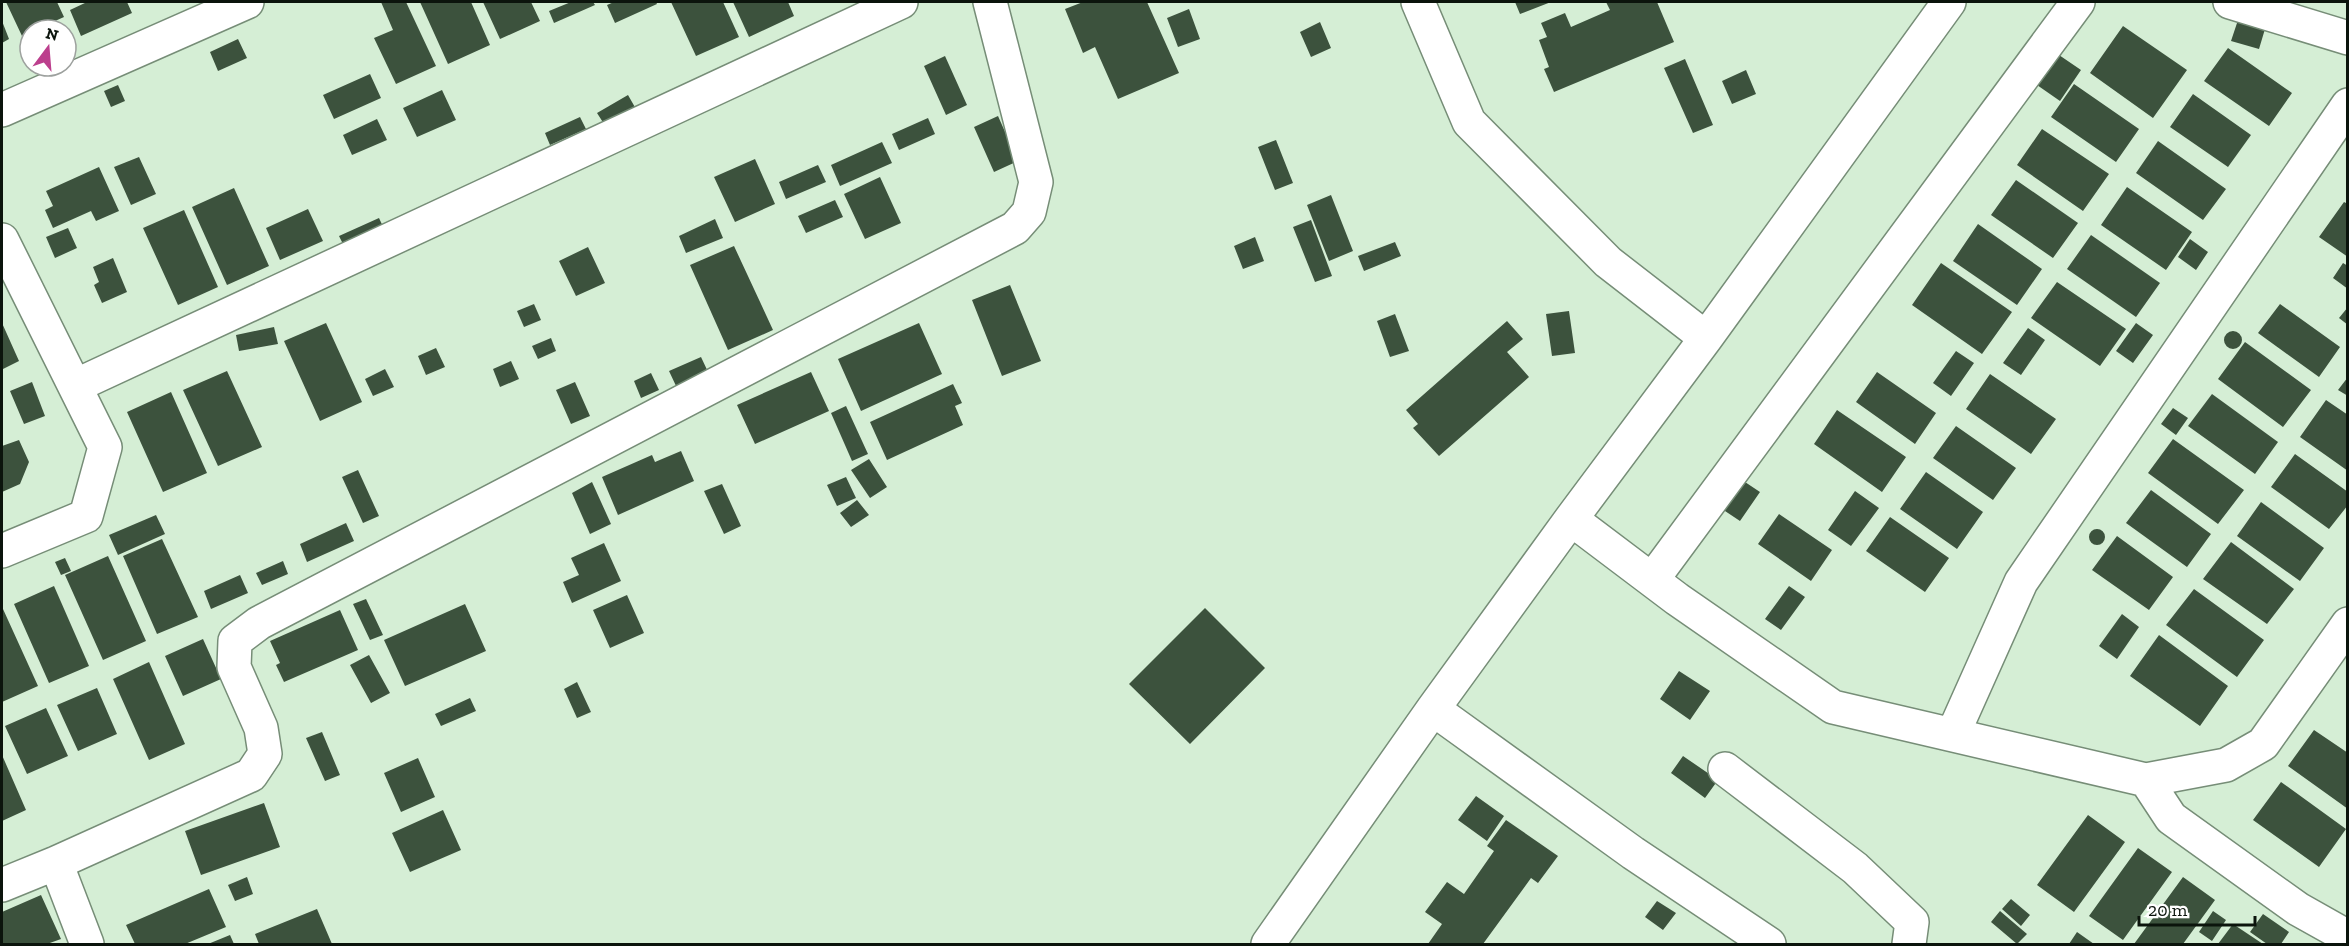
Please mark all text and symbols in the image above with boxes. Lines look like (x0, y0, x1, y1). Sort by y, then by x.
north arrow (18, 18, 78, 78)
text: N (44, 23, 60, 45)
scale bar (2139, 889, 2254, 927)
text: 20 m (2148, 899, 2188, 921)

